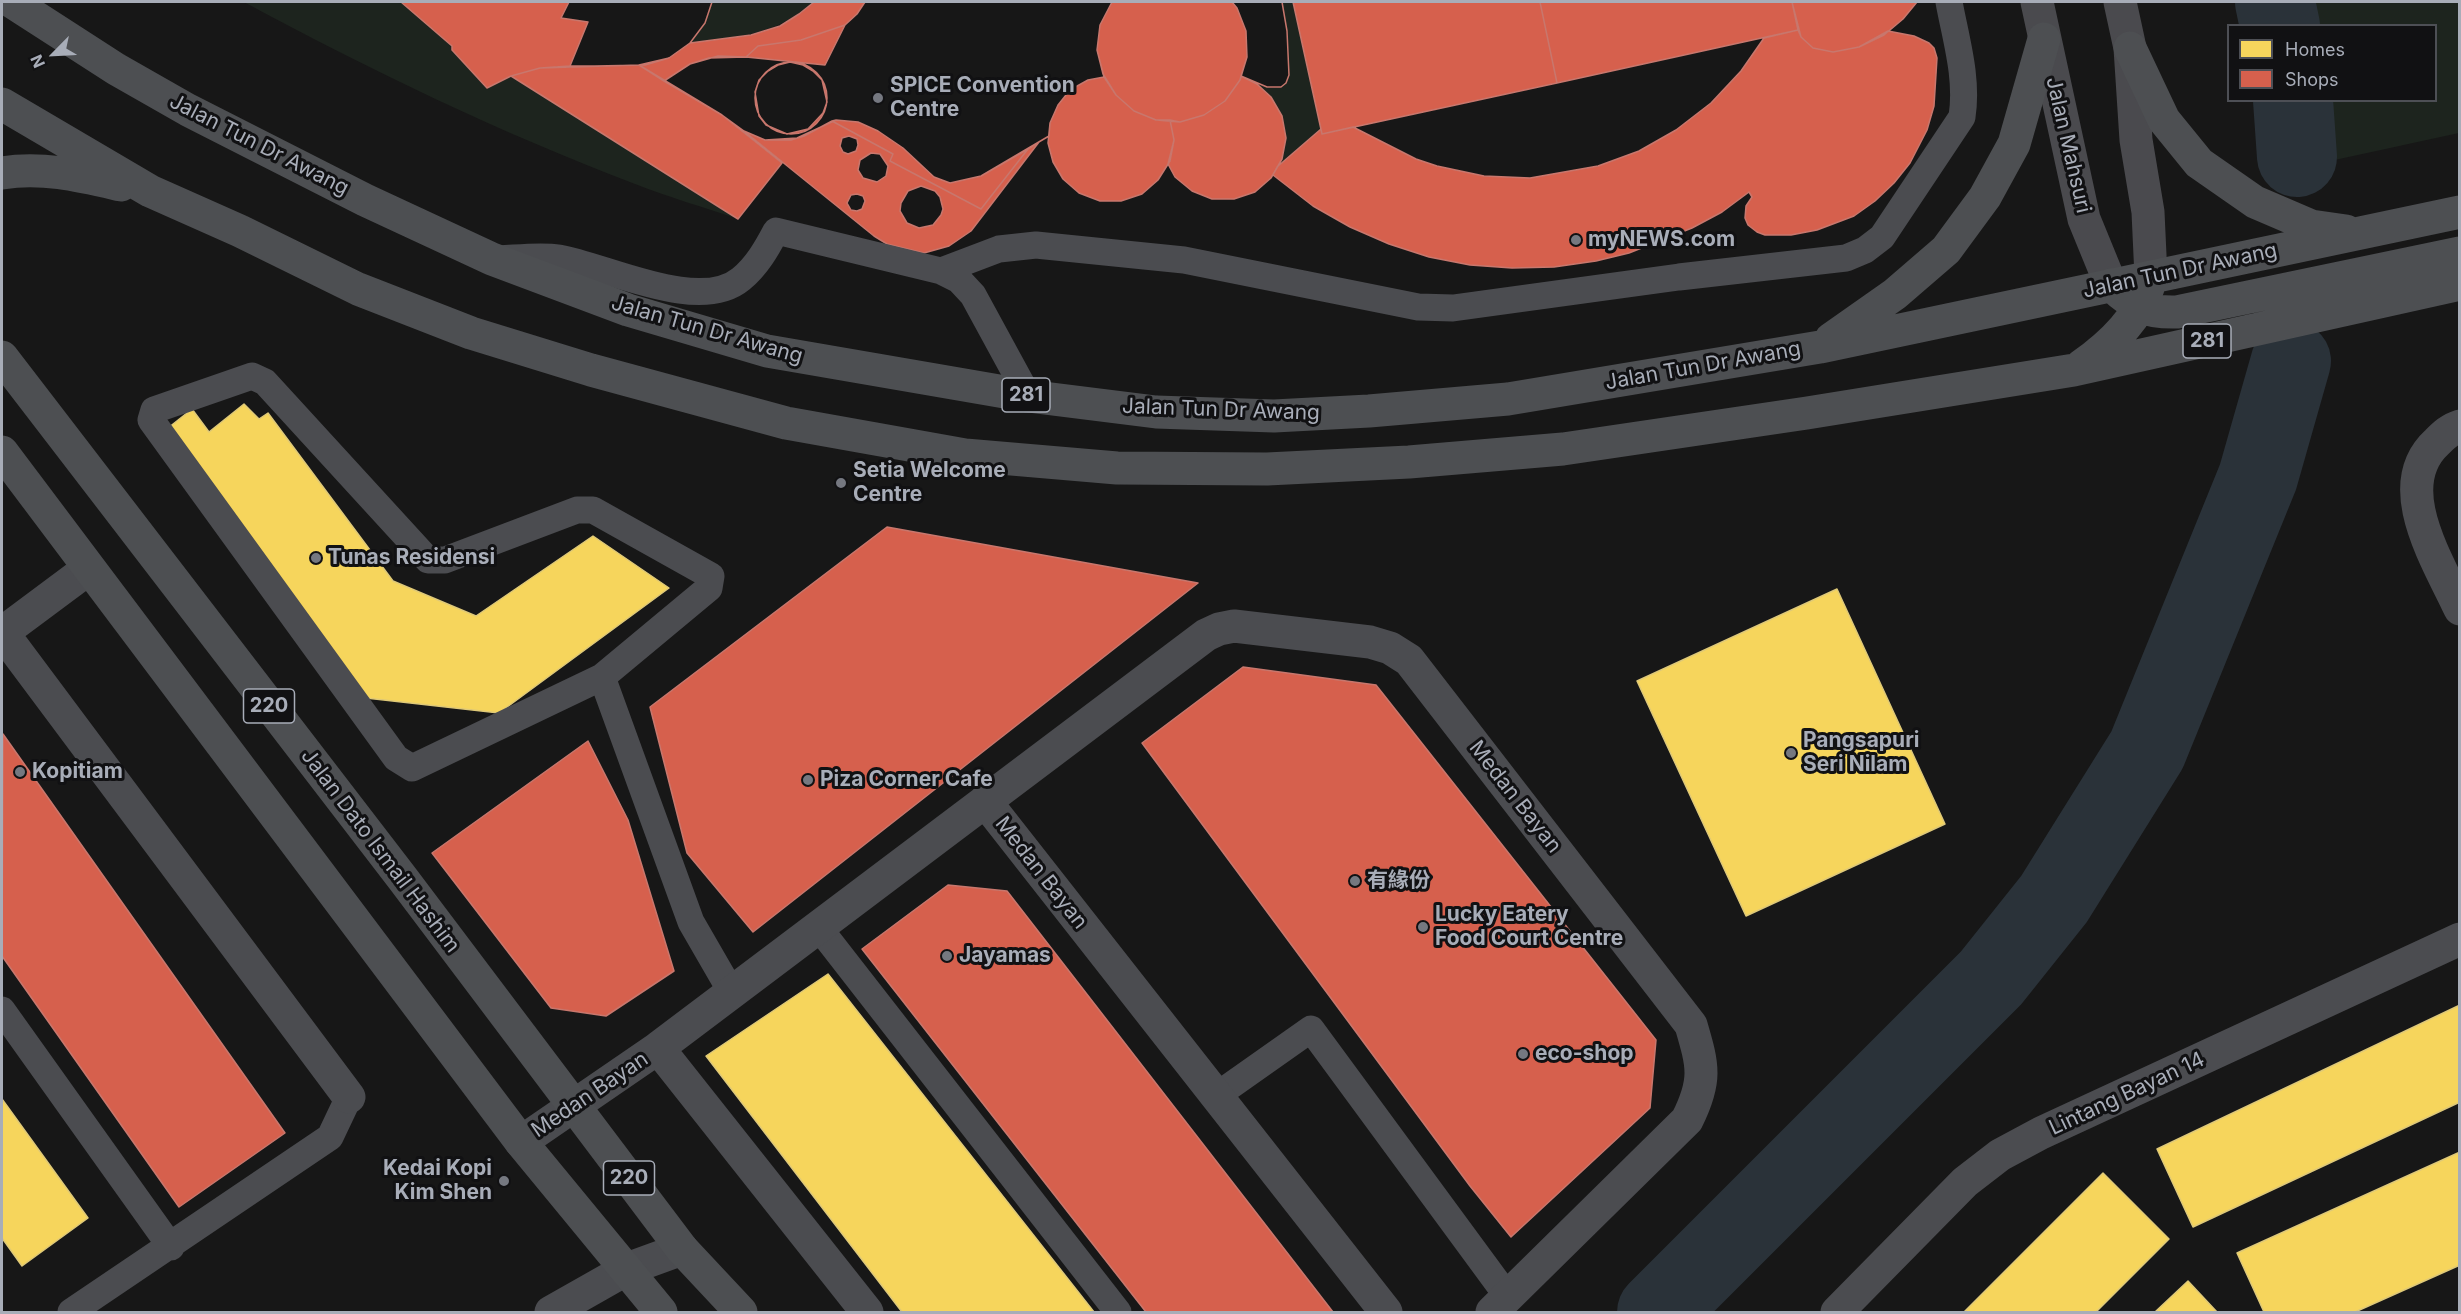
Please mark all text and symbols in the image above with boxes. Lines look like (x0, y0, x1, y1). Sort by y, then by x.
north arrow (24, 24, 84, 84)
legend (2227, 24, 2437, 102)
text: Homes (2285, 39, 2345, 60)
text: N (26, 52, 49, 71)
text: Shops (2285, 69, 2339, 90)
place label: SPICE Convention Centre (890, 73, 1075, 123)
street label: Jalan Mahsuri (2040, 74, 2096, 216)
street label: Jalan Tun Dr Awang (165, 89, 353, 201)
marker: SPICE Convention Centre (871, 91, 885, 105)
place label: myNEWS.com (1588, 227, 1735, 253)
marker: myNEWS.com (1569, 233, 1583, 247)
street label: Jalan Tun Dr Awang (2081, 238, 2279, 304)
street label: Jalan Tun Dr Awang (608, 291, 806, 369)
road number: 281 (2183, 324, 2231, 358)
street label: Jalan Tun Dr Awang (1603, 336, 1803, 396)
road number: 281 (1002, 378, 1050, 412)
street label: Jalan Tun Dr Awang (1122, 394, 1320, 426)
place label: Setia Welcome Centre (853, 458, 1006, 508)
marker: Setia Welcome Centre (834, 476, 848, 490)
place label: Tunas Residensi (328, 545, 495, 571)
marker: Tunas Residensi (309, 551, 323, 565)
road number: 220 (244, 689, 294, 723)
place label: Pangsapuri Seri Nilam (1803, 728, 1920, 778)
street label: Medan Bayan (1463, 736, 1567, 858)
street label: Jalan Dato Ismail Hashim (295, 744, 465, 958)
marker: Pangsapuri Seri Nilam (1784, 746, 1798, 760)
place label: Kopitiam (32, 759, 123, 785)
marker: Kopitiam (13, 765, 27, 779)
place label: Piza Corner Cafe (820, 767, 993, 793)
marker: Piza Corner Cafe (801, 773, 815, 787)
street label: Medan Bayan (989, 812, 1093, 934)
place label: 有緣份 (1367, 868, 1430, 894)
marker: 有緣份 (1348, 874, 1362, 888)
place label: Lucky Eatery Food Court Centre (1435, 902, 1623, 952)
marker: Lucky Eatery Food Court Centre (1416, 920, 1430, 934)
place label: Jayamas (959, 943, 1051, 969)
marker: Jayamas (940, 949, 954, 963)
place label: eco-shop (1535, 1041, 1634, 1067)
street label: Medan Bayan (527, 1047, 653, 1143)
marker: eco-shop (1516, 1047, 1530, 1061)
street label: Lintang Bayan 14 (2045, 1047, 2209, 1141)
place label: Kedai Kopi Kim Shen (383, 1156, 492, 1206)
road number: 220 (604, 1161, 654, 1195)
marker: Kedai Kopi Kim Shen (497, 1174, 511, 1188)

